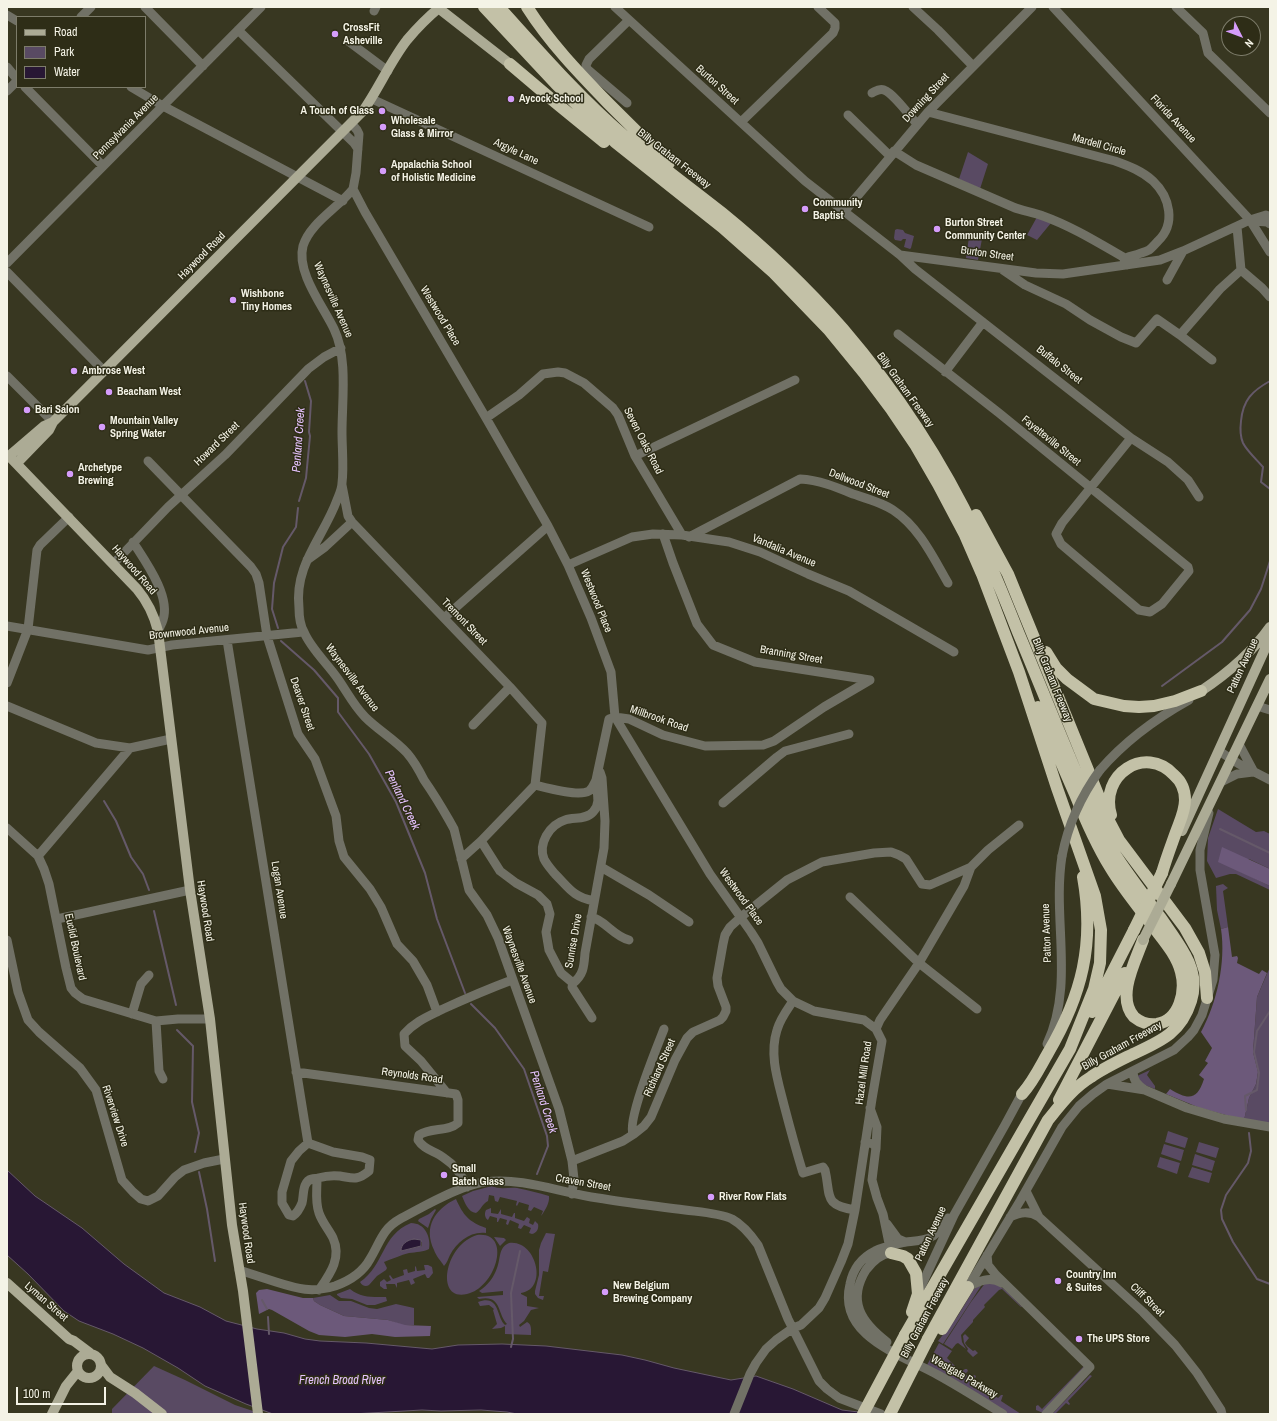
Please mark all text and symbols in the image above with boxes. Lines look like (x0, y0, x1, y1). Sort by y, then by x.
legend (16, 16, 146, 88)
north arrow (1221, 16, 1261, 56)
place label: CrossFit Asheville (343, 21, 383, 47)
text: Road (54, 24, 78, 40)
marker: CrossFit Asheville (330, 29, 340, 39)
text: N (1242, 36, 1257, 50)
text: Park (54, 44, 74, 60)
street label: Burton Street (693, 62, 741, 108)
text: Water (54, 64, 80, 80)
street label: Downing Street (900, 71, 952, 125)
street label: Pennsylvania Avenue (91, 92, 161, 162)
place label: Aycock School (519, 92, 583, 106)
street label: Florida Avenue (1147, 92, 1199, 146)
marker: Aycock School (506, 94, 516, 104)
place label: A Touch of Glass (300, 104, 374, 118)
marker: A Touch of Glass (377, 106, 387, 116)
place label: Wholesale Glass & Mirror (391, 114, 453, 140)
marker: Wholesale Glass & Mirror (378, 122, 388, 132)
street label: Billy Graham Freeway (635, 126, 713, 192)
street label: Mardell Circle (1070, 131, 1128, 159)
street label: Argyle Lane (491, 136, 541, 168)
place label: Appalachia School of Holistic Medicine (391, 158, 476, 184)
marker: Appalachia School of Holistic Medicine (378, 166, 388, 176)
place label: Community Baptist (813, 196, 863, 222)
marker: Community Baptist (800, 204, 810, 214)
place label: Burton Street Community Center (945, 216, 1026, 242)
marker: Burton Street Community Center (932, 224, 942, 234)
street label: Haywood Road (176, 230, 228, 282)
street label: Burton Street (960, 244, 1014, 264)
street label: Waynesville Avenue (310, 260, 356, 340)
street label: Westwood Place (417, 284, 463, 348)
place label: Wishbone Tiny Homes (241, 287, 292, 313)
marker: Wishbone Tiny Homes (228, 295, 238, 305)
street label: Buffalo Street (1033, 343, 1085, 387)
street label: Billy Graham Freeway (873, 350, 937, 430)
place label: Ambrose West (82, 364, 145, 378)
marker: Ambrose West (69, 366, 79, 376)
place label: Beacham West (117, 385, 181, 399)
marker: Beacham West (104, 387, 114, 397)
place label: Bari Salon (35, 403, 80, 417)
marker: Bari Salon (22, 405, 32, 415)
street label: Seven Oaks Road (621, 405, 665, 477)
water label: Penland Creek (290, 407, 308, 473)
street label: Fayetteville Street (1019, 413, 1083, 469)
place label: Mountain Valley Spring Water (110, 414, 178, 440)
street label: Howard Street (192, 419, 242, 469)
marker: Mountain Valley Spring Water (97, 422, 107, 432)
place label: Archetype Brewing (78, 461, 122, 487)
street label: Dellwood Street (827, 466, 891, 502)
marker: Archetype Brewing (65, 469, 75, 479)
street label: Vandalia Avenue (750, 532, 818, 570)
street label: Haywood Road (109, 542, 159, 598)
street label: Westwood Place (577, 567, 615, 635)
street label: Tremont Street (438, 596, 490, 648)
street label: Brownwood Avenue (148, 621, 230, 643)
street label: Billy Graham Freeway (1029, 636, 1075, 724)
street label: Patton Avenue (1225, 636, 1261, 696)
street label: Waynesville Avenue (322, 642, 382, 714)
street label: Branning Street (759, 643, 823, 667)
street label: Deaver Street (287, 676, 317, 732)
street label: Millbrook Road (628, 703, 690, 735)
water label: Penland Creek (381, 768, 423, 832)
street label: Logan Avenue (268, 860, 290, 920)
street label: Westwood Place (716, 866, 766, 928)
street label: Haywood Road (194, 880, 216, 942)
street label: Patton Avenue (1039, 903, 1055, 963)
street label: Euclid Boulevard (61, 912, 89, 982)
street label: Sunrise Drive (563, 913, 585, 969)
street label: Waynesville Avenue (499, 925, 539, 1005)
street label: Billy Graham Freeway (1080, 1019, 1164, 1073)
street label: Richland Street (641, 1037, 679, 1099)
street label: Hazel Mill Road (853, 1041, 875, 1105)
street label: Reynolds Road (381, 1065, 443, 1087)
water label: Penland Creek (526, 1069, 560, 1135)
street label: Riverview Drive (99, 1083, 131, 1149)
place label: Small Batch Glass (452, 1162, 504, 1188)
marker: Small Batch Glass (439, 1170, 449, 1180)
street label: Craven Street (554, 1172, 612, 1194)
place label: River Row Flats (719, 1190, 787, 1204)
marker: River Row Flats (706, 1192, 716, 1202)
street label: Haywood Road (235, 1202, 257, 1264)
street label: Patton Avenue (913, 1204, 949, 1264)
place label: Country Inn & Suites (1066, 1268, 1117, 1294)
street label: Billy Graham Freeway (898, 1276, 952, 1360)
marker: Country Inn & Suites (1053, 1276, 1063, 1286)
place label: New Belgium Brewing Company (613, 1279, 692, 1305)
street label: Lyman Street (22, 1280, 70, 1324)
street label: Cliff Street (1127, 1281, 1167, 1319)
marker: New Belgium Brewing Company (600, 1287, 610, 1297)
place label: The UPS Store (1087, 1332, 1150, 1346)
marker: The UPS Store (1074, 1334, 1084, 1344)
street label: Westgate Parkway (928, 1353, 1000, 1401)
water label: French Broad River (299, 1374, 385, 1388)
scale bar (18, 1379, 108, 1405)
text: 100 m (23, 1386, 50, 1402)

